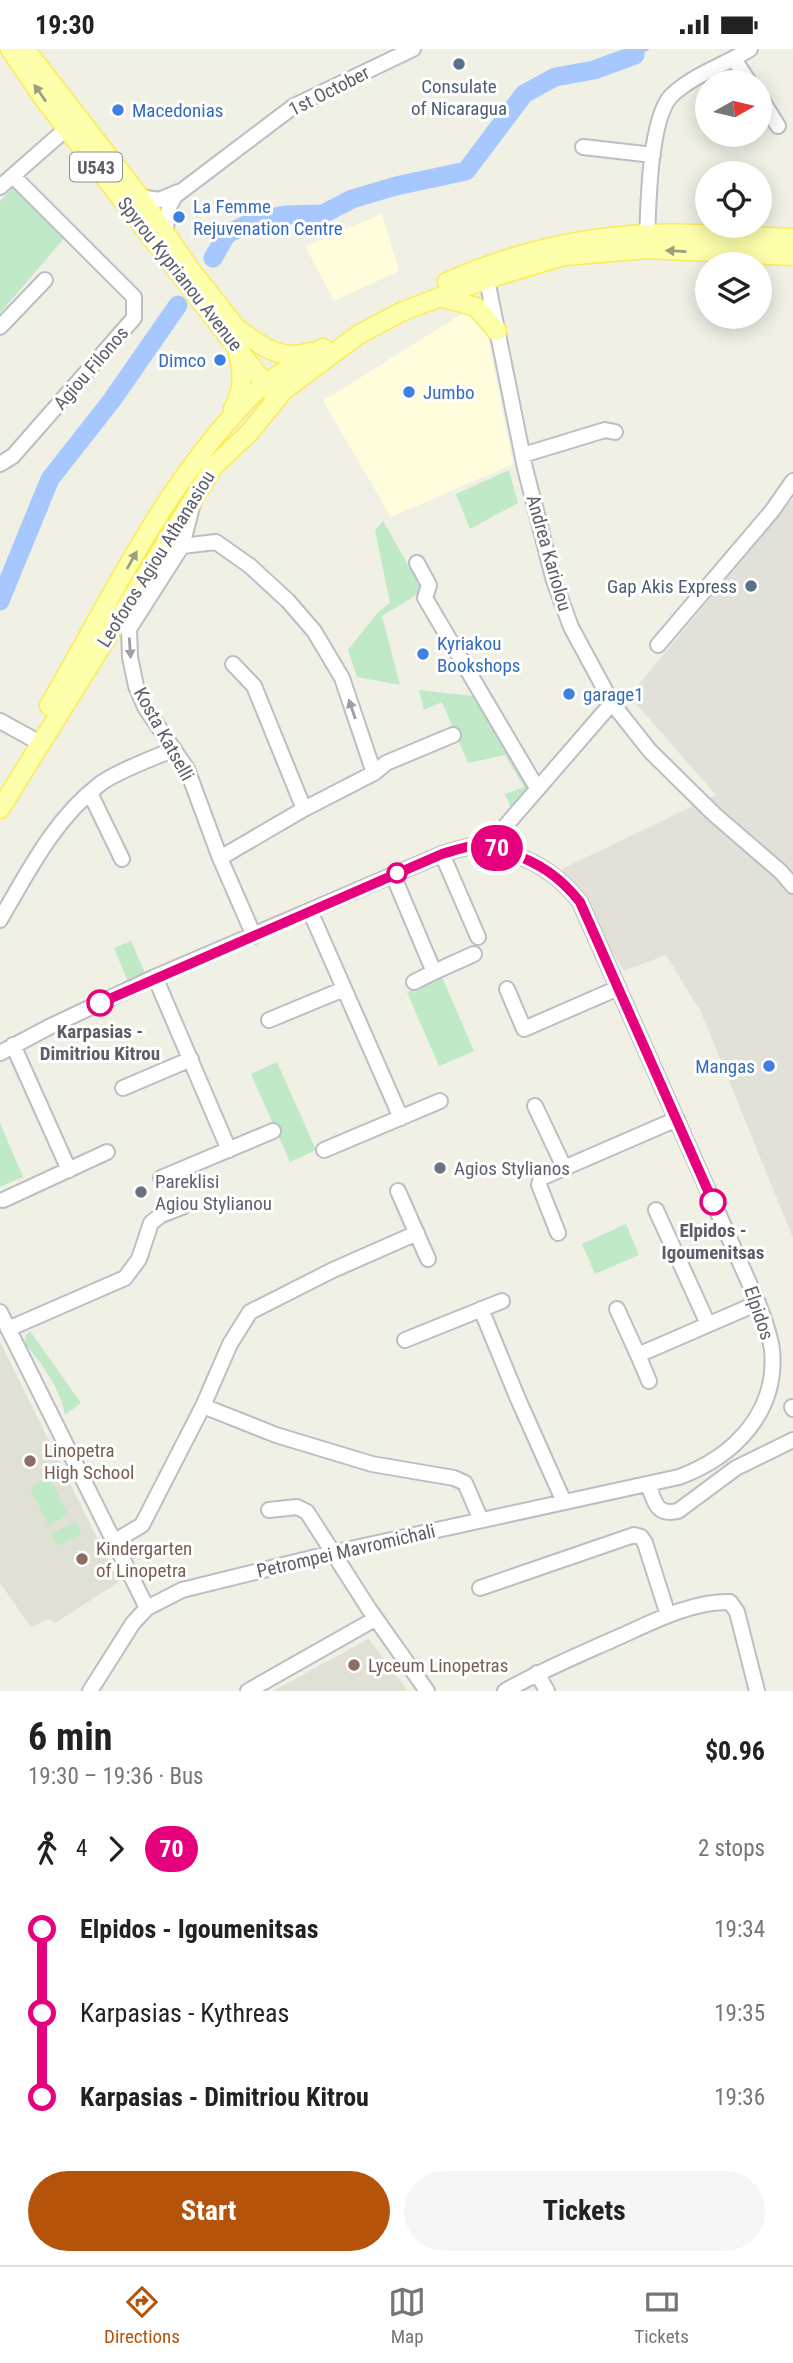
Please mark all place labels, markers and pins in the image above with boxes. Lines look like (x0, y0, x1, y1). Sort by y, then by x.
marker: Consulate of Nicaragua (451, 56, 467, 72)
place label: Consulate of Nicaragua (411, 75, 507, 120)
place label: Macedonias (132, 99, 223, 122)
marker: Macedonias (110, 102, 126, 118)
place label: La Femme Rejuvenation Centre (193, 195, 343, 240)
marker: La Femme Rejuvenation Centre (171, 209, 187, 225)
place label: Dimco (158, 349, 206, 372)
marker: Dimco (212, 352, 228, 368)
place label: Jumbo (423, 381, 475, 404)
marker: Jumbo (401, 384, 417, 400)
place label: Gap Akis Express (607, 575, 737, 598)
marker: Gap Akis Express (743, 578, 759, 594)
place label: Kyriakou Bookshops (437, 632, 520, 677)
marker: Kyriakou Bookshops (415, 646, 431, 662)
place label: garage1 (583, 683, 644, 706)
marker: garage1 (561, 686, 577, 702)
unlabelled marker (387, 863, 407, 883)
marker: Karpasias - Dimitriou Kitrou (87, 990, 113, 1016)
place label: Karpasias - Dimitriou Kitrou (40, 1020, 160, 1065)
place label: Mangas (695, 1055, 755, 1078)
marker: Mangas (761, 1058, 777, 1074)
place label: Agios Stylianos (454, 1157, 570, 1180)
marker: Agios Stylianos (432, 1160, 448, 1176)
place label: Pareklisi Agiou Stylianou (155, 1170, 272, 1215)
marker: Pareklisi Agiou Stylianou (133, 1184, 149, 1200)
marker: Elpidos - Igoumenitsas (700, 1189, 726, 1215)
place label: Elpidos - Igoumenitsas (662, 1219, 764, 1264)
place label: Linopetra High School (44, 1439, 134, 1484)
marker: Linopetra High School (22, 1453, 38, 1469)
place label: Kindergarten of Linopetra (96, 1537, 192, 1582)
marker: Kindergarten of Linopetra (74, 1551, 90, 1567)
place label: Lyceum Linopetras (368, 1654, 508, 1677)
marker: Lyceum Linopetras (346, 1657, 362, 1673)

